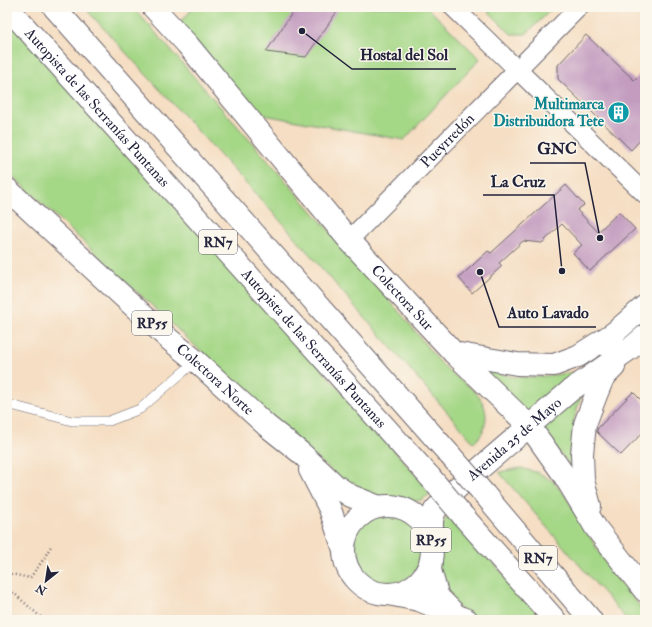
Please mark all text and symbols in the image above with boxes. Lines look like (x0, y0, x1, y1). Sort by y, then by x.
street label: Autopista de las Serranías Puntanas (20, 23, 174, 191)
callout: Hostal del Sol (352, 41, 456, 69)
text: Hostal del Sol (360, 45, 449, 65)
place label: Multimarca Distribuidora Tete (493, 95, 605, 131)
building icon: Multimarca Distribuidora Tete (606, 100, 632, 126)
street label: Pueyrredón (417, 109, 479, 172)
callout: GNC (530, 135, 585, 163)
text: GNC (537, 139, 577, 159)
callout: La Cruz (483, 167, 554, 195)
text: La Cruz (490, 172, 546, 192)
road number: RN7 (199, 230, 237, 254)
street label: Colectora Sur (367, 261, 437, 335)
street label: Autopista de las Serranías Puntanas (236, 264, 390, 432)
callout: Auto Lavado (499, 299, 596, 327)
text: Auto Lavado (506, 303, 589, 323)
road number: RP55 (132, 311, 172, 335)
street label: Colectora Norte (172, 340, 258, 419)
street label: Avenida 25 de Mayo (463, 393, 566, 486)
road number: RP55 (411, 528, 451, 552)
road number: RN7 (519, 546, 557, 570)
north arrow (26, 561, 66, 601)
text: N (33, 581, 50, 598)

